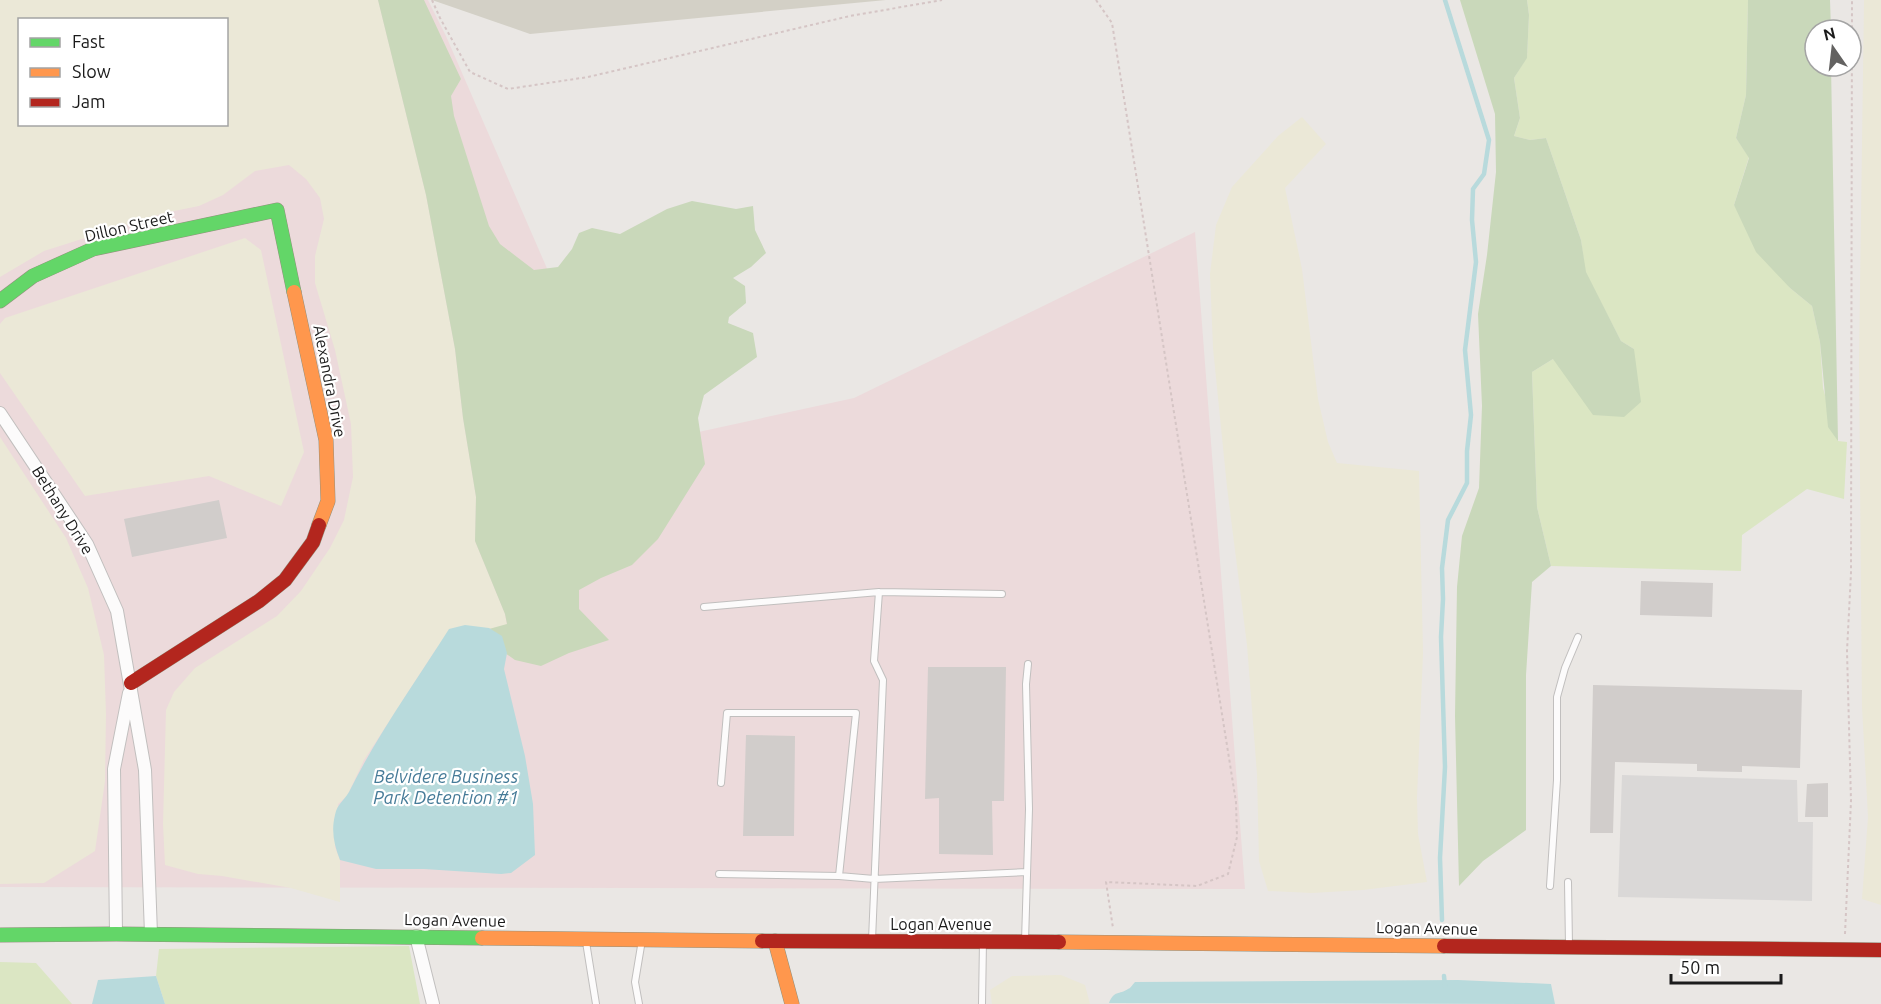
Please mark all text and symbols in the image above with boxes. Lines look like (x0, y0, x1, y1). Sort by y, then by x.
legend (18, 18, 228, 126)
north arrow (1803, 18, 1863, 78)
text: N (1821, 23, 1837, 44)
text: Fast (72, 31, 105, 51)
text: Slow (72, 61, 111, 81)
text: Jam (72, 91, 106, 111)
street label: Dillon Street (83, 207, 176, 245)
street label: Alexandra Drive (310, 323, 350, 439)
street label: Bethany Drive (29, 462, 97, 558)
water label: Belvidere Business Park Detention #1 (373, 766, 519, 807)
street label: Logan Avenue (404, 910, 506, 930)
street label: Logan Avenue (890, 915, 992, 933)
street label: Logan Avenue (1376, 918, 1478, 938)
scale bar (1671, 947, 1780, 985)
text: 50 m (1680, 957, 1720, 977)

